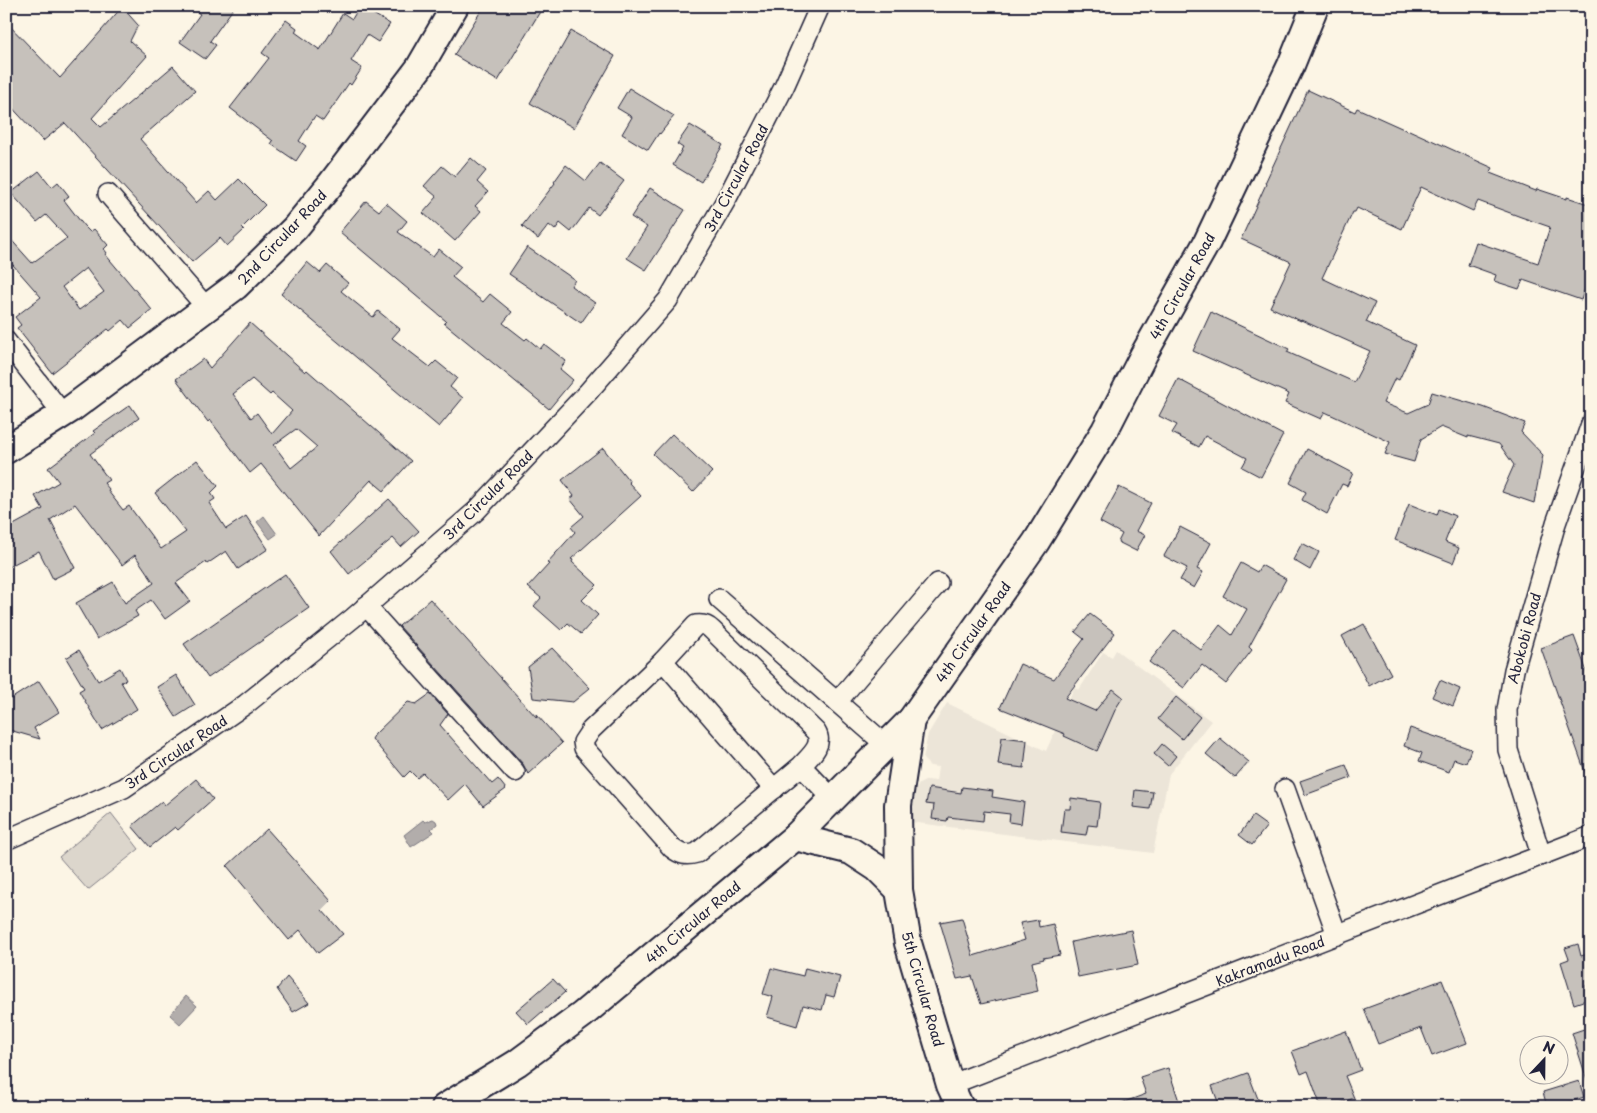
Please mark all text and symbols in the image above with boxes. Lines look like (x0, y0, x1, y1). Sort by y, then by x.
street label: 3rd Circular Road (699, 120, 773, 236)
street label: 2nd Circular Road (232, 185, 332, 289)
street label: 4th Circular Road (1144, 229, 1220, 343)
street label: 3rd Circular Road (438, 445, 538, 545)
street label: 4th Circular Road (930, 577, 1016, 687)
street label: Abokobi Road (1502, 590, 1546, 686)
street label: 3rd Circular Road (121, 710, 231, 794)
street label: 4th Circular Road (641, 876, 745, 968)
street label: 5th Circular Road (896, 929, 950, 1049)
street label: Kakramadu Road (1213, 930, 1328, 991)
north arrow (1520, 1036, 1570, 1086)
text: N (1540, 1036, 1558, 1059)

